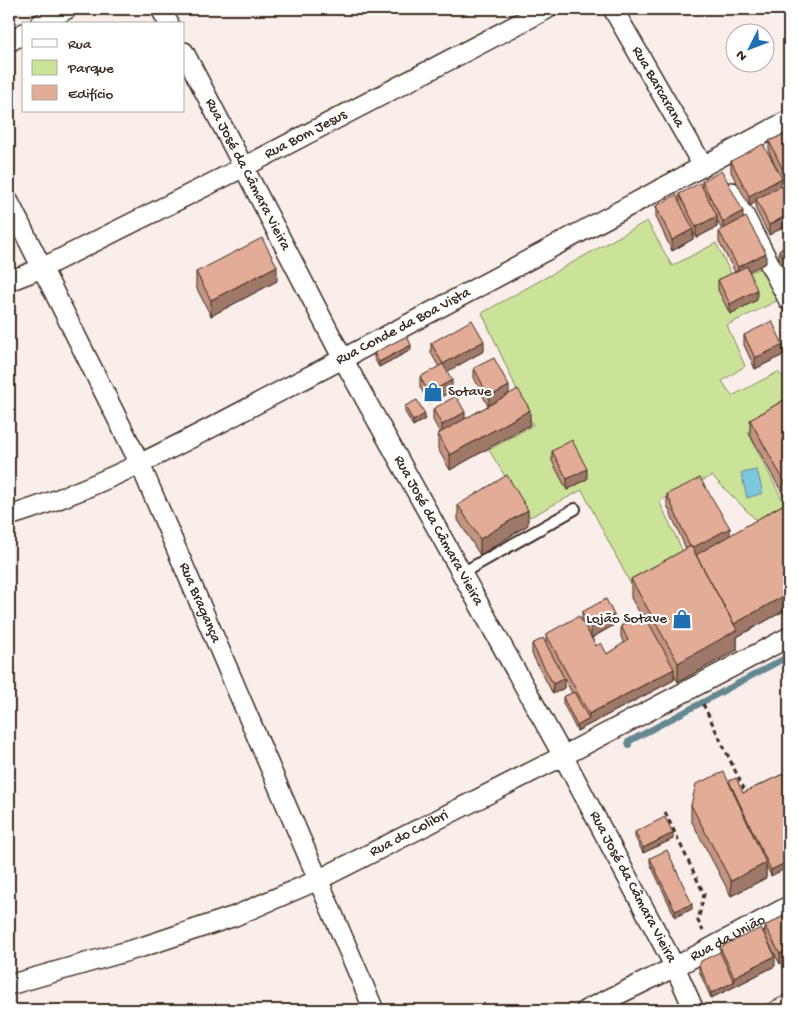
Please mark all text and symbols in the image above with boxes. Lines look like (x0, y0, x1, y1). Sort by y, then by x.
legend (22, 22, 185, 112)
north arrow (726, 22, 776, 72)
text: Rua (68, 36, 92, 54)
street label: Rua Barcarana (627, 43, 688, 131)
text: N (733, 46, 752, 64)
text: Parque (67, 60, 114, 78)
text: Edifício (68, 86, 114, 104)
street label: Rua José da Câmara Vieira (201, 95, 295, 254)
street label: Rua Bom Jesus (262, 106, 350, 164)
street label: Rua Conde da Boa Vista (333, 283, 474, 370)
shop icon: Sotave (422, 381, 444, 403)
place label: Sotave (448, 383, 492, 401)
street label: Rua José da Câmara Vieira (389, 452, 487, 610)
street label: Rua Bragança (174, 560, 225, 646)
shop icon: Lojão Sotave (671, 608, 693, 630)
place label: Lojão Sotave (586, 610, 667, 628)
street label: Rua do Colibri (367, 806, 452, 861)
street label: Rua José da Câmara Vieira (585, 808, 680, 967)
street label: Rua da União (687, 911, 769, 966)

